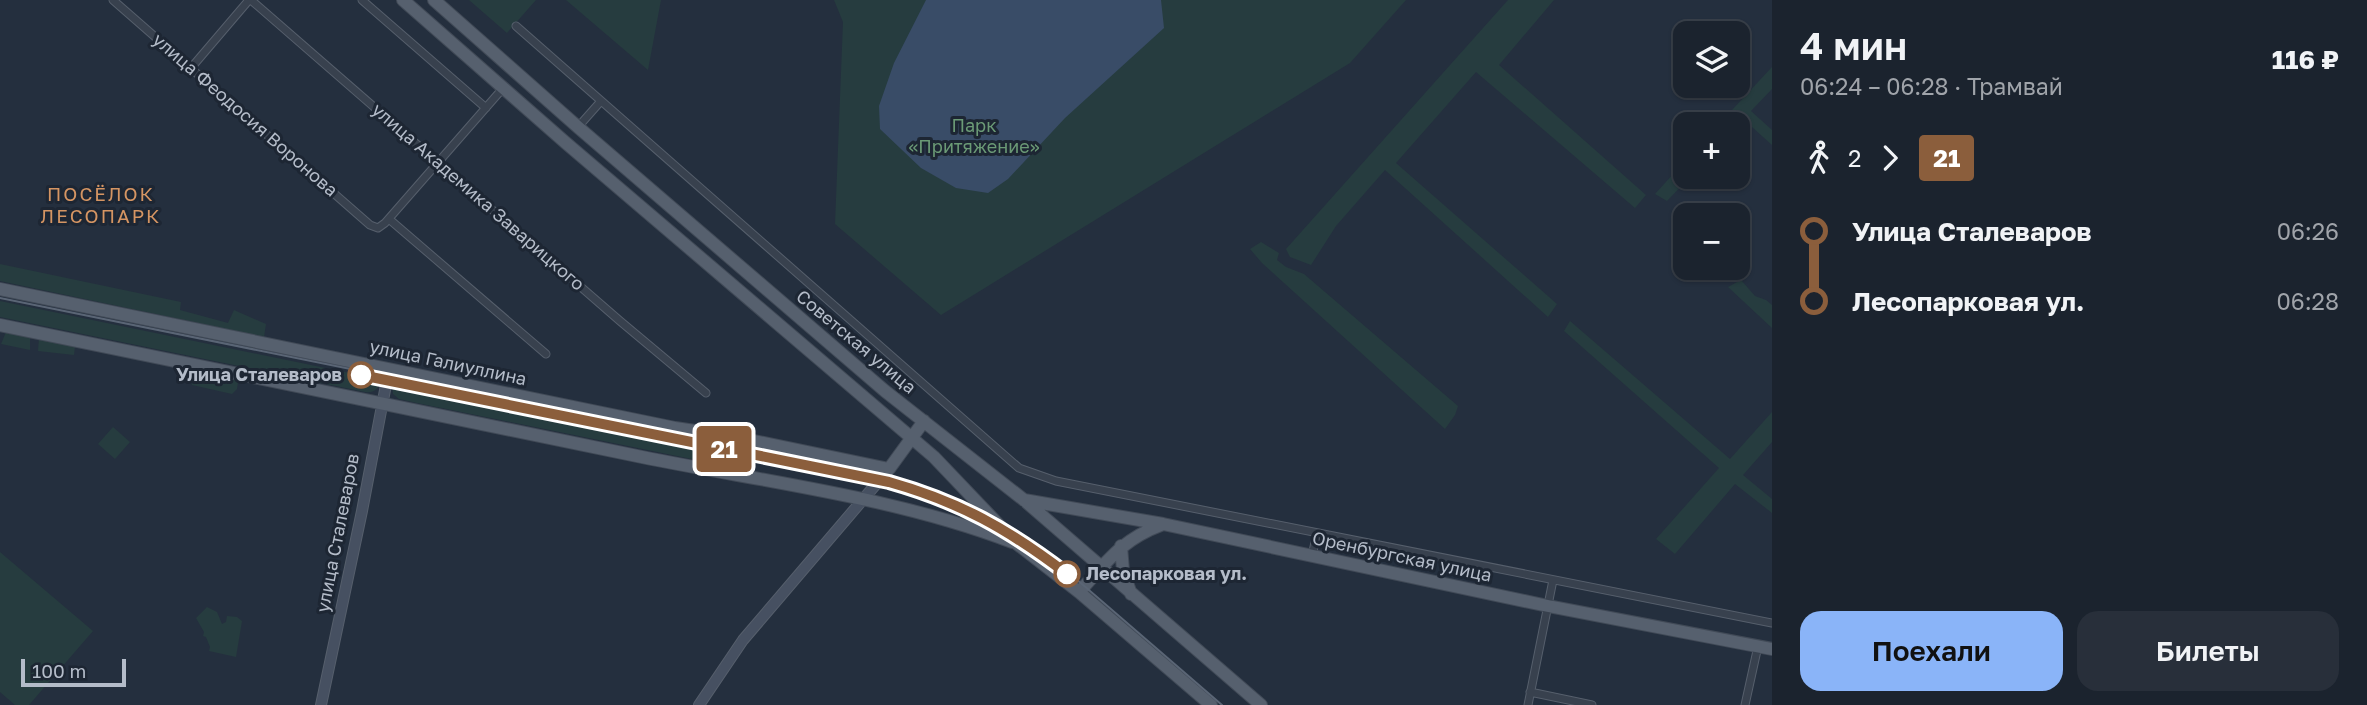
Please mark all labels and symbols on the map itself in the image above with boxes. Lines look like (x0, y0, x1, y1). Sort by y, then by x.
street label: улица Феодосия Воронова (149, 28, 343, 201)
street label: улица Академика Заварицкого (368, 98, 590, 295)
park label: Парк «Притяжение» (908, 114, 1040, 157)
district label: ПОСЁЛОК ЛЕСОПАРК (41, 182, 161, 227)
street label: Советская улица (792, 285, 921, 398)
street label: улица Галиуллина (368, 335, 529, 389)
marker: Улица Сталеваров (348, 362, 374, 388)
place label: Улица Сталеваров (176, 363, 342, 385)
line badge: 21 (692, 426, 756, 472)
street label: улица Сталеваров (311, 451, 363, 614)
street label: Оренбургская улица (1310, 526, 1494, 586)
marker: Лесопарковая ул. (1054, 561, 1080, 587)
place label: Лесопарковая ул. (1086, 562, 1247, 584)
scale bar (21, 656, 126, 688)

